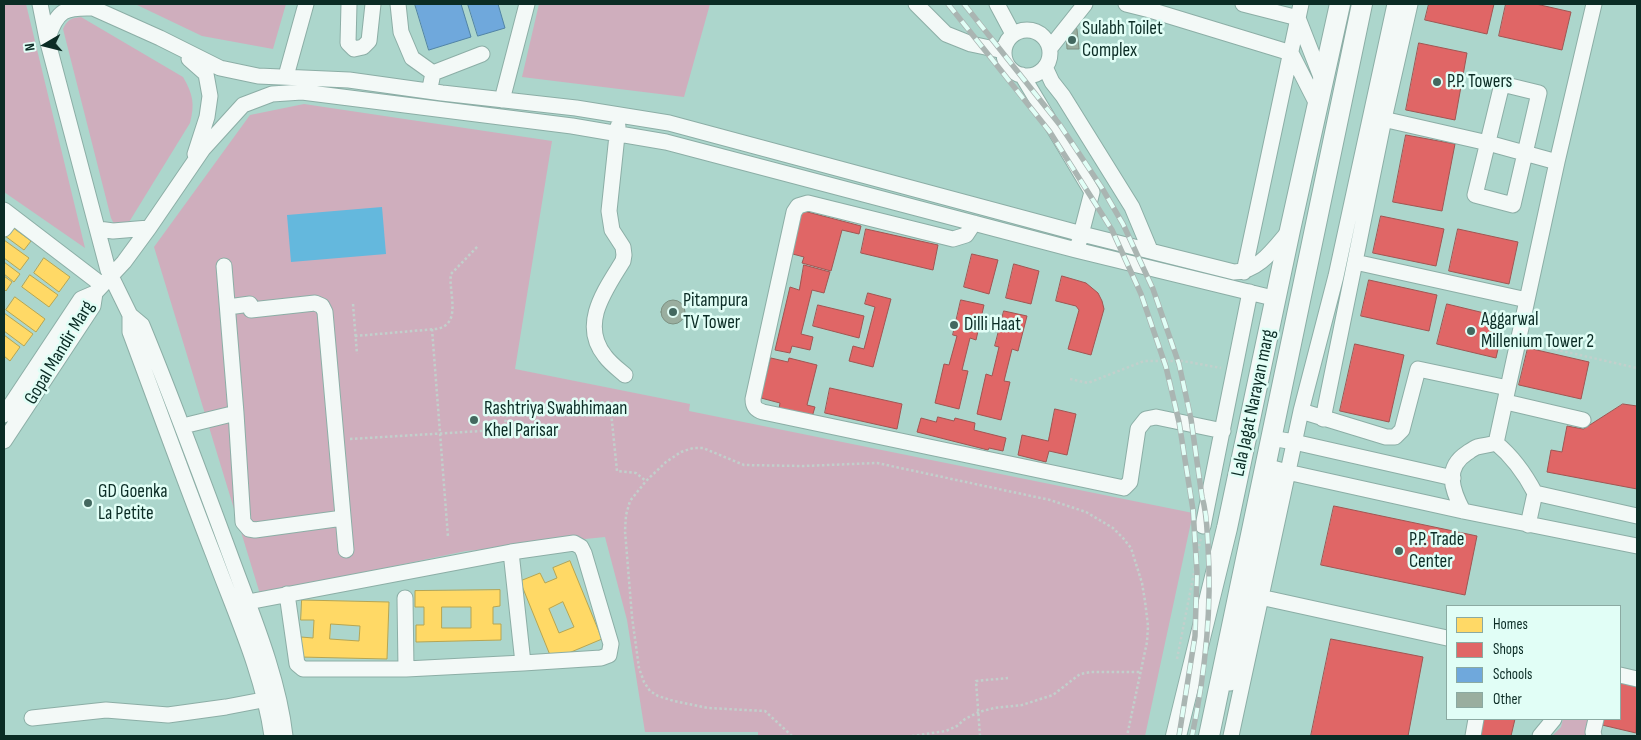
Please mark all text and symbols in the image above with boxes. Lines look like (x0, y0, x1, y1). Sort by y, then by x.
place label: Sulabh Toilet Complex (1082, 18, 1163, 62)
north arrow (20, 20, 70, 70)
marker: Sulabh Toilet Complex (1066, 34, 1078, 46)
text: N (21, 42, 39, 52)
place label: P.P. Towers (1447, 71, 1512, 93)
marker: P.P. Towers (1431, 76, 1443, 88)
place label: Pitampura TV Tower (683, 290, 748, 334)
street label: Gopal Mandir Marg (20, 297, 100, 409)
marker: Pitampura TV Tower (667, 306, 679, 318)
place label: Aggarwal Millenium Tower 2 (1481, 309, 1594, 353)
place label: Dilli Haat (964, 314, 1021, 336)
marker: Dilli Haat (948, 319, 960, 331)
marker: Aggarwal Millenium Tower 2 (1465, 325, 1477, 337)
street label: Lala Jagat Narayan marg (1227, 327, 1281, 479)
place label: Rashtriya Swabhimaan Khel Parisar (484, 398, 627, 442)
marker: Rashtriya Swabhimaan Khel Parisar (468, 414, 480, 426)
place label: GD Goenka La Petite (98, 481, 168, 525)
marker: GD Goenka La Petite (82, 497, 94, 509)
place label: P.P. Trade Center (1409, 529, 1464, 573)
marker: P.P. Trade Center (1393, 545, 1405, 557)
legend (1446, 605, 1621, 720)
text: Homes (1493, 615, 1528, 634)
text: Shops (1493, 640, 1524, 659)
text: Schools (1493, 665, 1532, 684)
text: Other (1493, 690, 1522, 709)

